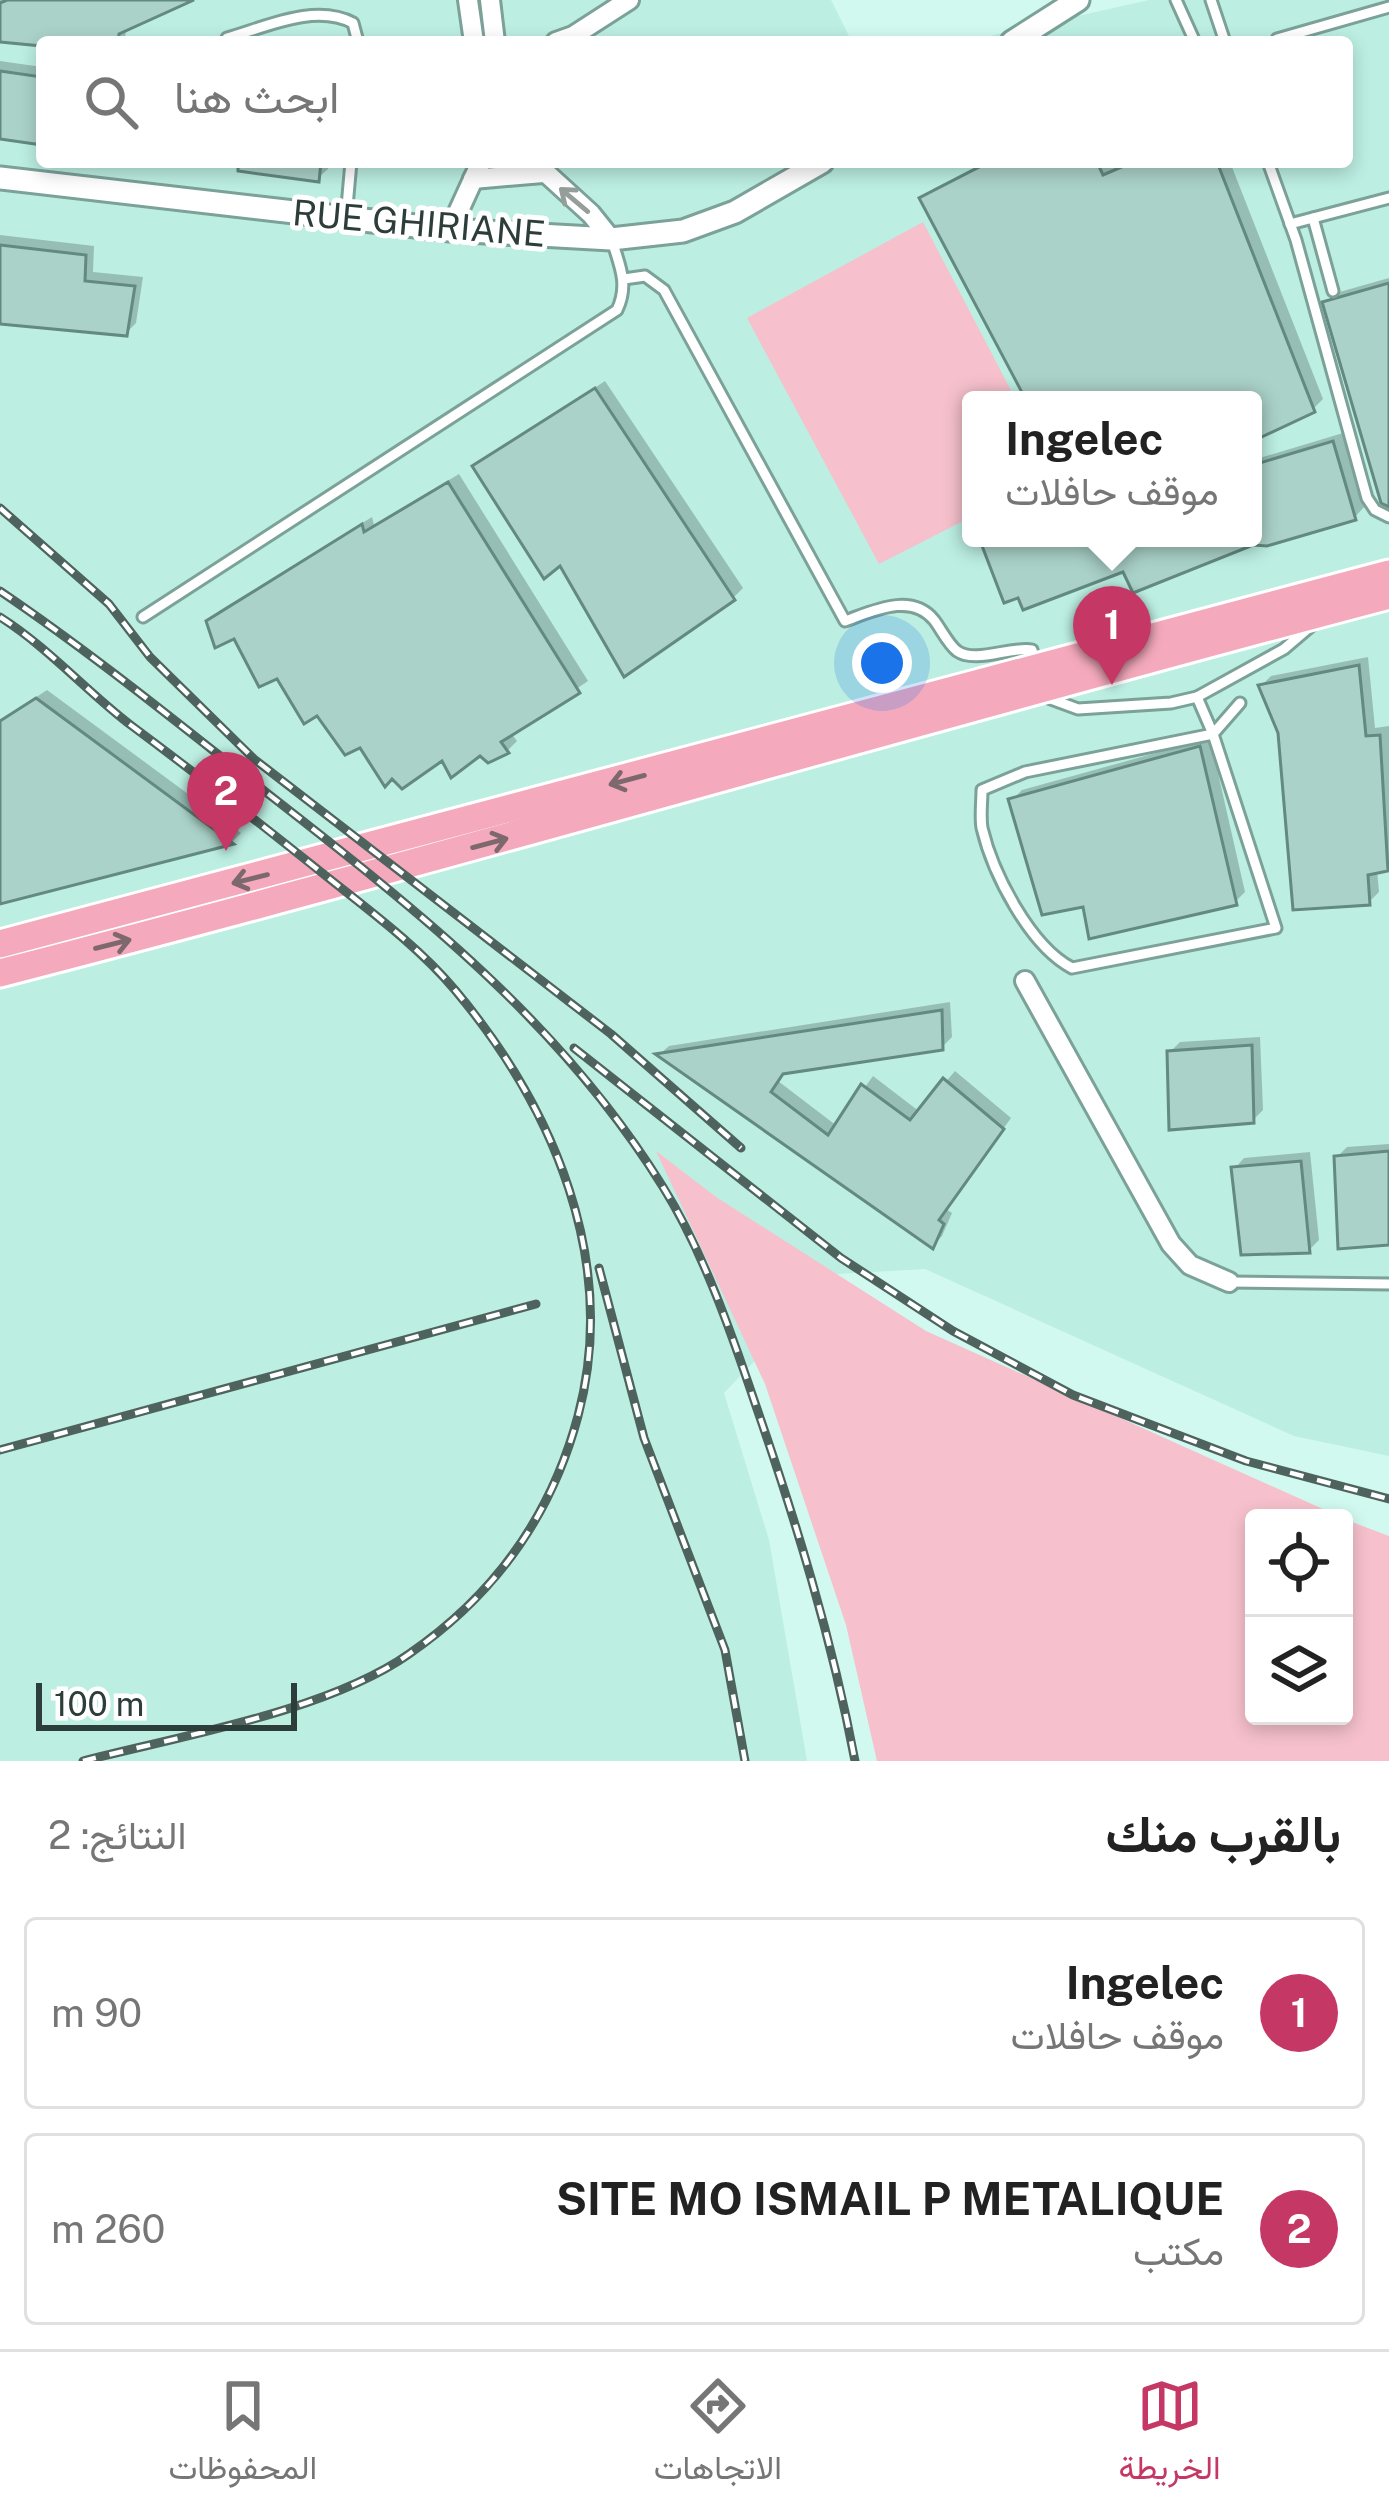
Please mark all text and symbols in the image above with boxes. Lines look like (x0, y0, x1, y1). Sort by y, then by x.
search box (36, 36, 1353, 168)
icon: search (78, 69, 144, 135)
text: ابحث هنا (174, 70, 339, 123)
one-way arrow (559, 186, 590, 214)
street label: RUE GHIRIANE (291, 191, 547, 255)
popup (962, 391, 1262, 547)
text: Ingelec (1005, 412, 1163, 465)
text: موقف حافلات (1005, 468, 1219, 514)
pin: 1 (1073, 586, 1151, 685)
your location (852, 633, 912, 693)
pin: 2 (187, 752, 265, 851)
one-way arrow (609, 770, 647, 792)
one-way arrow (470, 830, 508, 852)
one-way arrow (232, 869, 270, 891)
one-way arrow (94, 932, 132, 954)
map controls (1245, 1509, 1353, 1725)
button: locate (1245, 1509, 1353, 1617)
button: layers (1245, 1617, 1353, 1725)
scale bar (36, 1677, 297, 1730)
text: 100 m (54, 1685, 144, 1723)
text: بالقرب منك (1106, 1804, 1341, 1863)
text: النتائج: 2 (48, 1812, 187, 1858)
text: Ingelec (1066, 1956, 1224, 2009)
text: 90 m (51, 1990, 142, 2036)
text: 1 (1291, 1990, 1307, 2036)
text: موقف حافلات (1011, 2012, 1224, 2058)
text: SITE MO ISMAIL P METALIQUE (556, 2172, 1224, 2225)
text: 260 m (51, 2206, 165, 2252)
text: 2 (1287, 2206, 1311, 2252)
text: مكتب (1133, 2228, 1224, 2274)
tab: المحفوظات (168, 2373, 317, 2497)
tab: الاتجاهات (654, 2373, 782, 2497)
tab: الخريطة (1119, 2373, 1221, 2497)

